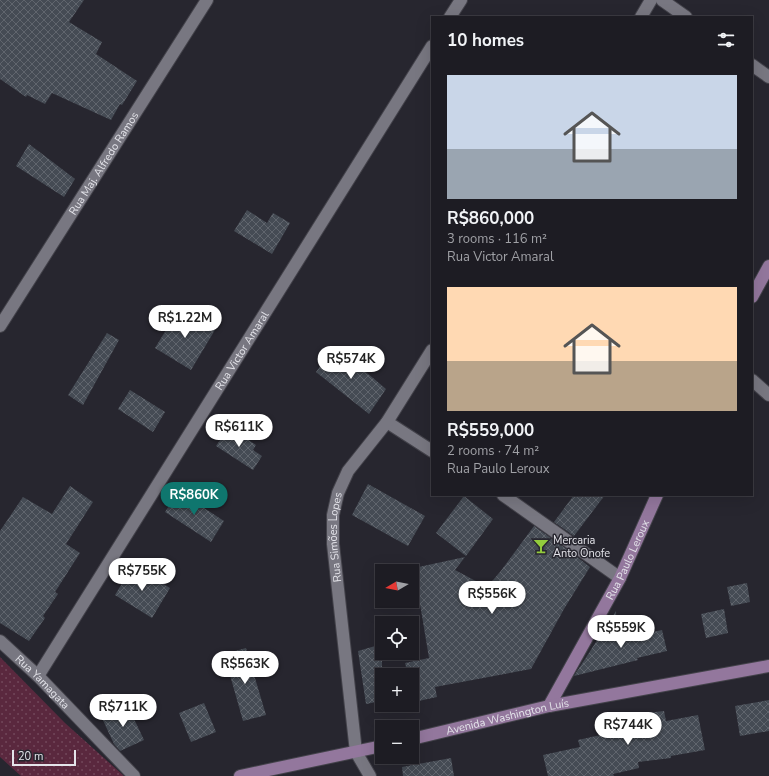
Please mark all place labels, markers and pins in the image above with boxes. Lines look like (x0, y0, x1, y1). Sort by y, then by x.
pin: R$1.22M (148, 305, 222, 339)
pin: R$574K (318, 346, 384, 380)
pin: R$611K (206, 414, 272, 448)
pin: R$860K (161, 482, 227, 516)
place label: Mercaria Anto Onofe (553, 533, 610, 561)
bar icon: Mercaria Anto Onofe (532, 537, 550, 555)
pin: R$755K (109, 558, 175, 592)
pin: R$556K (459, 581, 525, 615)
pin: R$559K (588, 615, 654, 649)
pin: R$563K (212, 651, 278, 685)
pin: R$711K (90, 694, 156, 728)
pin: R$744K (595, 712, 661, 746)

